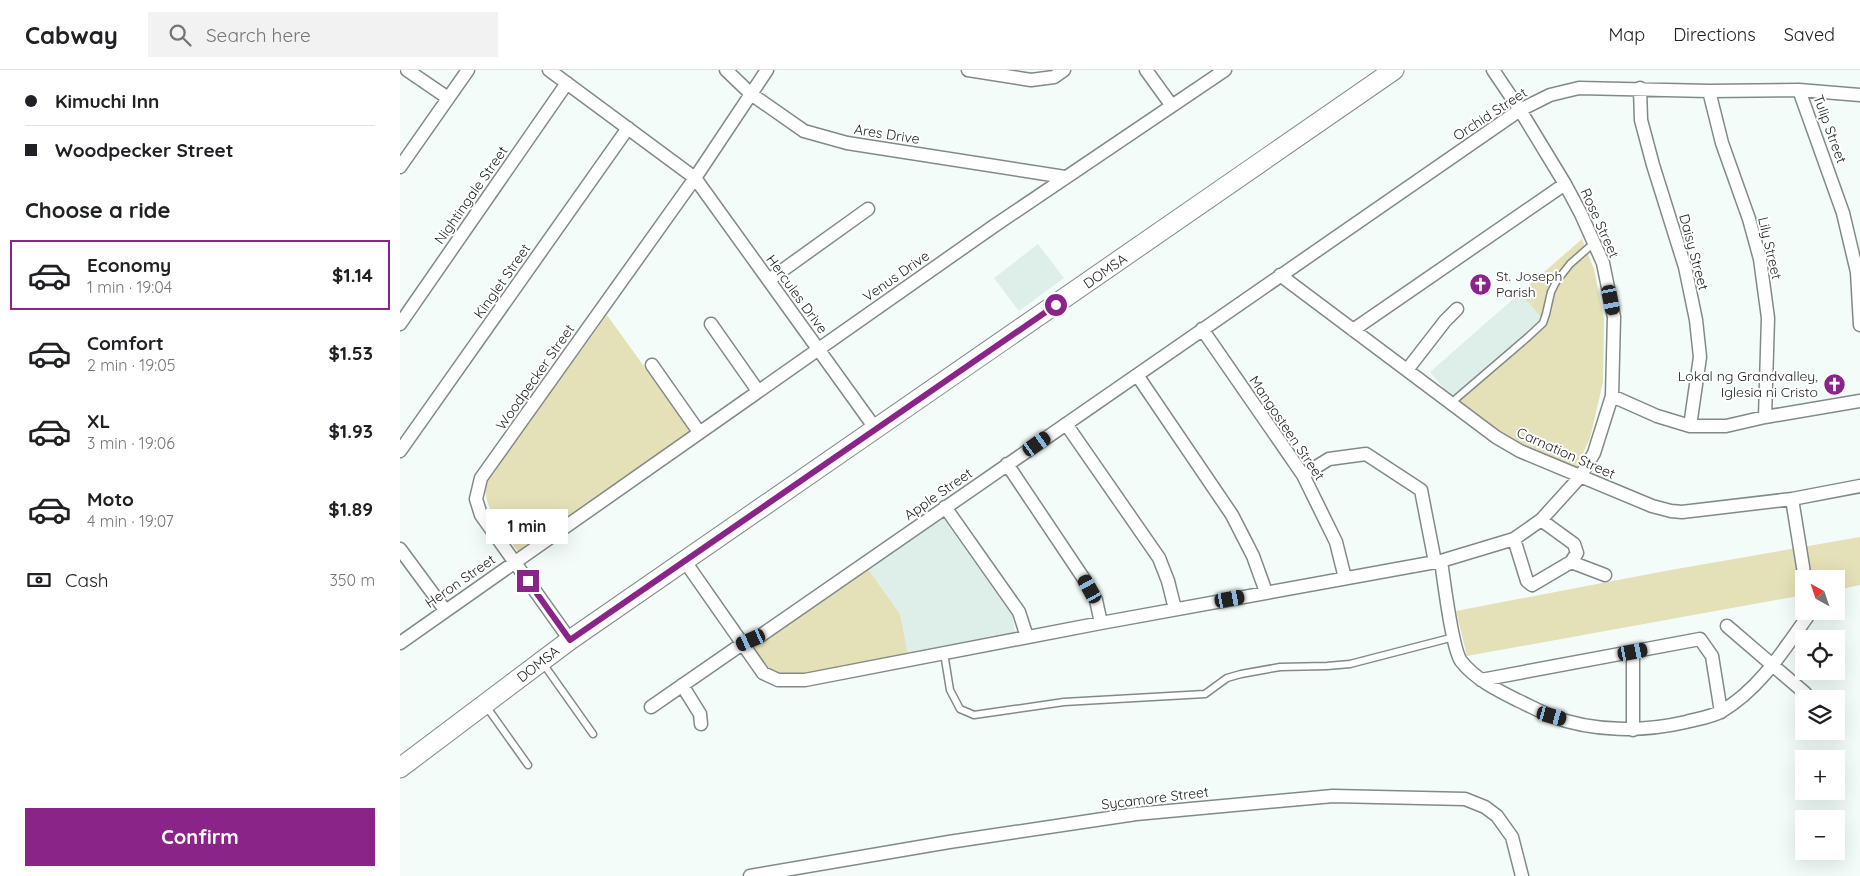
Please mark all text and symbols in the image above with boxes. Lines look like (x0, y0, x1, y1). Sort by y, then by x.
search box (148, 12, 498, 57)
text: Cabway (25, 20, 118, 50)
icon: search (166, 21, 194, 49)
text: Search here (206, 23, 311, 47)
text: Map (1608, 23, 1645, 46)
text: Directions (1673, 23, 1756, 46)
text: Saved (1784, 23, 1835, 46)
street label: Orchid Street (1450, 83, 1531, 145)
text: Kimuchi Inn (55, 89, 159, 113)
street label: Tulip Street (1809, 92, 1851, 166)
street label: Ares Drive (853, 120, 921, 148)
text: Woodpecker Street (55, 138, 234, 162)
street label: Nightingale Street (430, 142, 512, 248)
street label: Rose Street (1577, 185, 1623, 261)
text: Choose a ride (25, 196, 170, 224)
street label: Daisy Street (1675, 212, 1713, 292)
street label: Lily Street (1754, 215, 1786, 281)
street label: Kinglet Street (470, 240, 534, 322)
street label: Venus Drive (859, 246, 933, 305)
street label: DOMSA (1080, 249, 1130, 293)
street label: Hercules Drive (762, 251, 832, 337)
icon: car (27, 253, 72, 298)
text: Economy (87, 253, 171, 277)
text: $1.14 (332, 263, 373, 287)
place label: St. Joseph Parish (1496, 267, 1562, 301)
church icon: St. Joseph Parish (1468, 272, 1492, 296)
text: 1 min · 19:04 (87, 277, 172, 297)
car (1600, 284, 1621, 316)
route start (1045, 294, 1067, 316)
street label: Woodpecker Street (492, 320, 578, 433)
icon: car (27, 331, 72, 376)
text: Comfort (87, 331, 164, 355)
text: $1.53 (328, 341, 373, 365)
text: 2 min · 19:05 (87, 355, 175, 375)
place label: Lokal ng Grandvalley, Iglesia ni Cristo (1678, 367, 1818, 401)
street label: Mangosteen Street (1245, 372, 1329, 484)
church icon: Lokal ng Grandvalley, Iglesia ni Cristo (1822, 372, 1846, 396)
icon: car (27, 409, 72, 454)
text: XL (87, 409, 110, 433)
text: $1.93 (329, 419, 373, 443)
street label: Carnation Street (1514, 423, 1618, 483)
car (1020, 429, 1053, 459)
text: 3 min · 19:06 (87, 433, 175, 453)
street label: Apple Street (900, 464, 976, 524)
icon: car (27, 487, 72, 532)
text: Moto (87, 487, 134, 511)
text: $1.89 (328, 497, 373, 521)
callout: 1 min (487, 508, 569, 544)
text: 4 min · 19:07 (87, 511, 174, 531)
text: 1 min (508, 516, 546, 536)
street label: Heron Street (421, 550, 499, 612)
icon: cash (25, 566, 53, 594)
text: Cash (65, 568, 109, 592)
text: 350 m (329, 570, 375, 590)
route end (517, 570, 539, 592)
north arrow (1795, 570, 1845, 620)
map controls (1795, 570, 1845, 860)
car (1076, 572, 1103, 606)
car (1213, 589, 1246, 609)
car (734, 627, 767, 653)
button: locate (1795, 630, 1845, 680)
street label: DOMSA (513, 642, 563, 686)
car (1616, 642, 1649, 662)
button: layers (1795, 690, 1845, 740)
car (1535, 705, 1568, 727)
button: + (1795, 750, 1845, 800)
street label: Sycamore Street (1100, 782, 1210, 814)
button: Confirm (25, 808, 375, 866)
button: − (1795, 810, 1845, 860)

